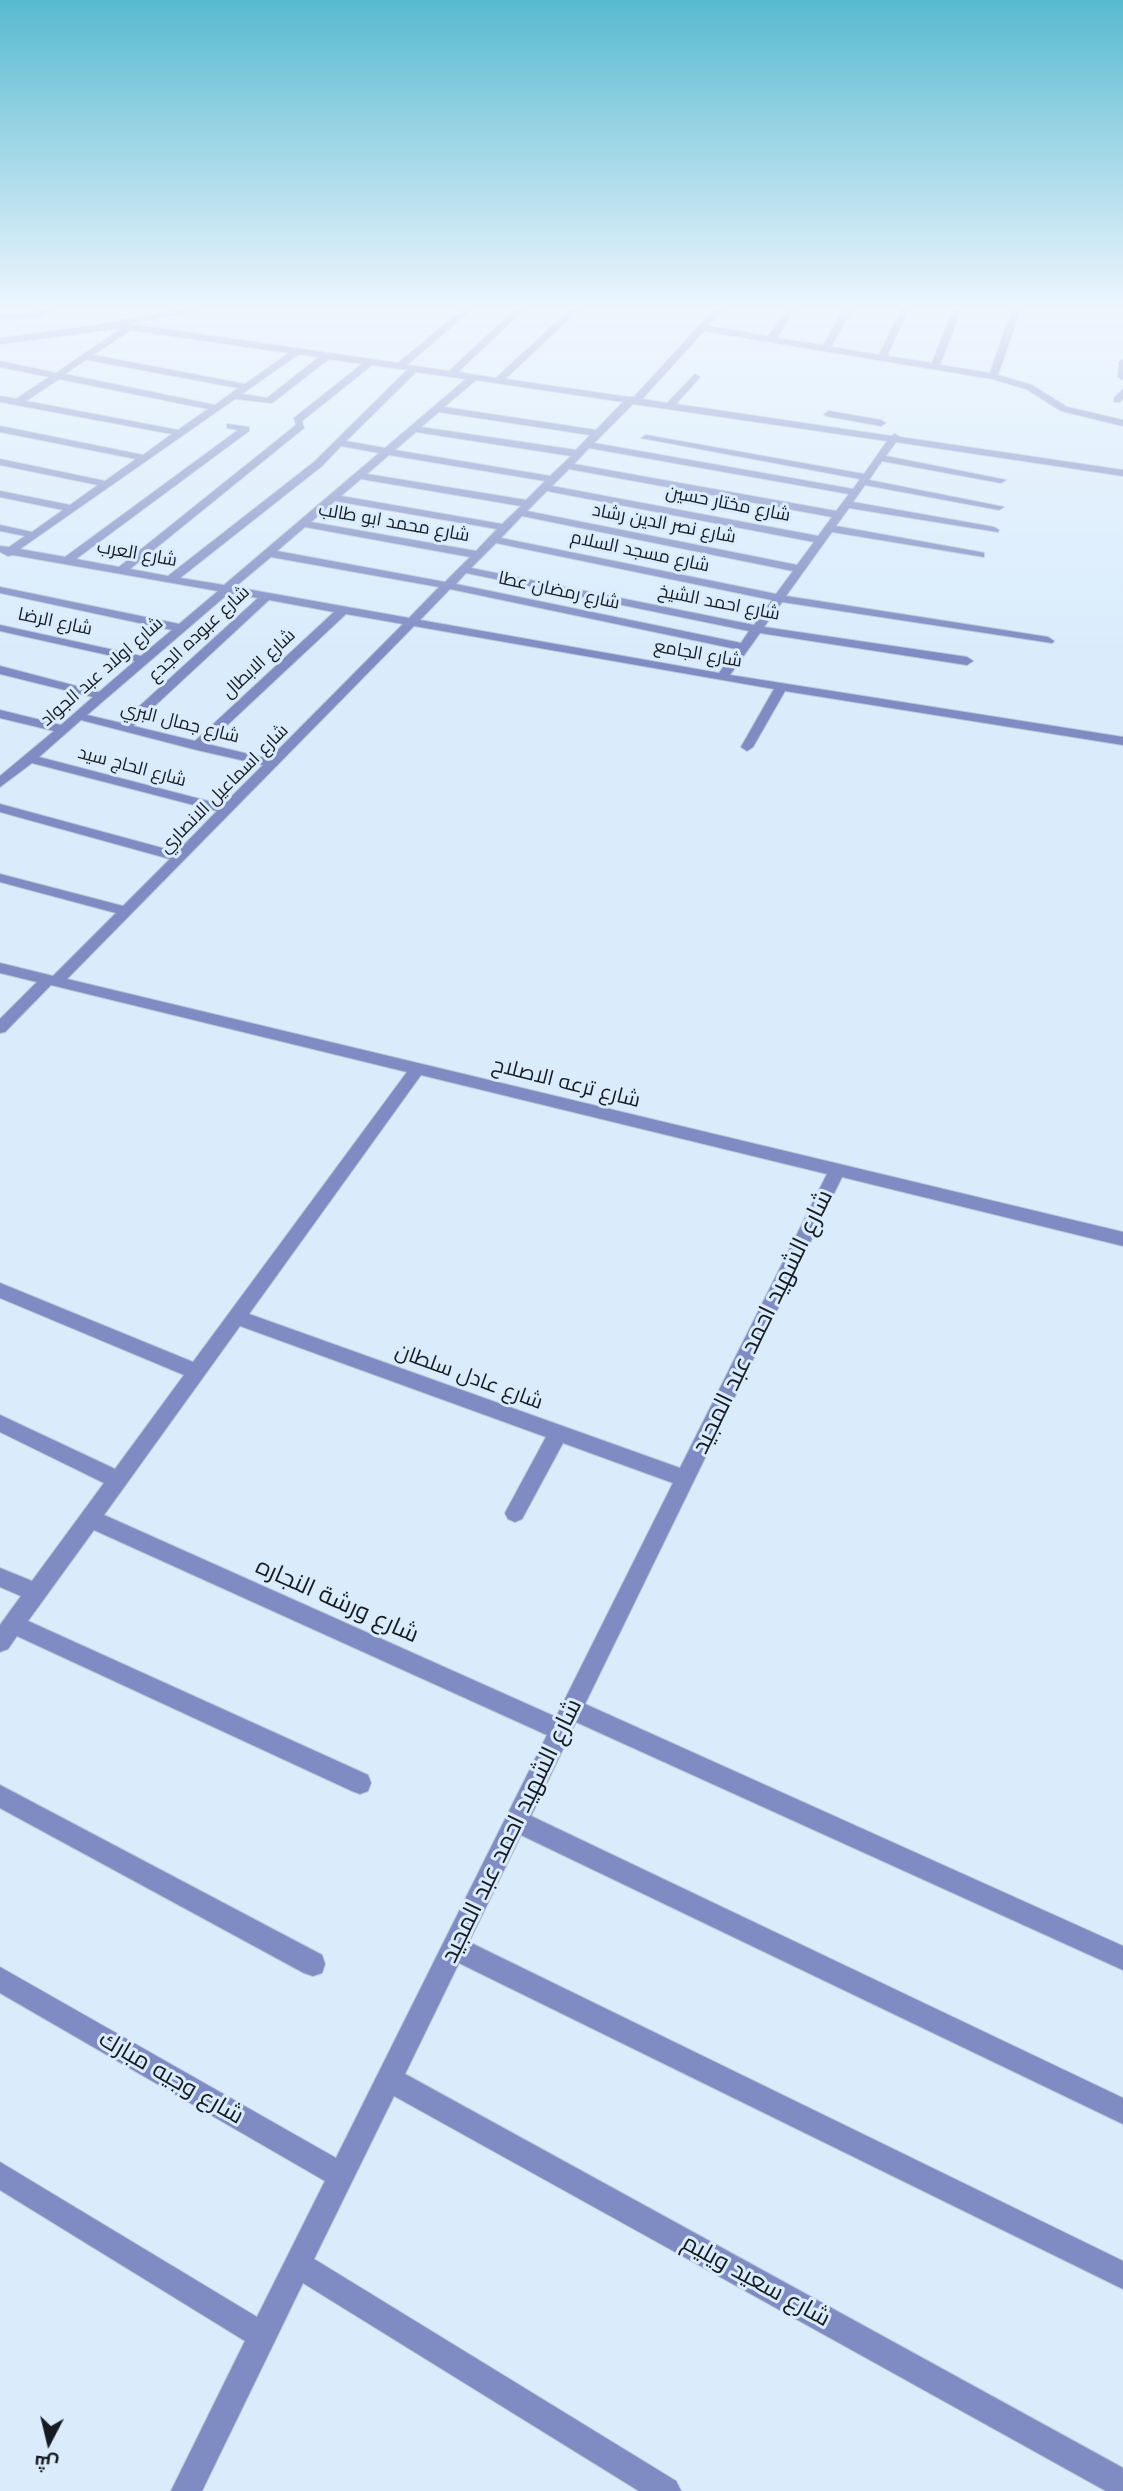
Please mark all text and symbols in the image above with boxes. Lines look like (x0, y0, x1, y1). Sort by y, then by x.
street label: شارع مختار حسين (664, 481, 792, 527)
street label: شارع محمد ابو طالب (317, 499, 471, 547)
street label: شارع نصر الدين رشاد (590, 499, 738, 549)
street label: شارع مسجد السلام (569, 527, 711, 577)
street label: شارع العرب (95, 536, 179, 572)
street label: شارع رمضان عطا (496, 568, 622, 614)
street label: شارع عبوده الجدع (144, 581, 254, 687)
street label: شارع احمد الشيخ (656, 581, 782, 625)
street label: شارع الرضا (16, 604, 94, 640)
street label: شارع اولاد عبد الجواد (36, 613, 168, 731)
street label: شارع الابطال (218, 625, 300, 703)
street label: شارع الجامع (652, 636, 744, 672)
street label: شارع جمال البري (119, 698, 241, 748)
street label: شارع اسماعيل الانصاري (155, 720, 293, 858)
street label: شارع الحاج سيد (75, 742, 189, 792)
street label: شارع ترعه الاصلاح (489, 1052, 643, 1114)
street label: شارع الشهيد احمد عبد المجيد (686, 1185, 840, 1459)
street label: شارع عادل سلطان (392, 1339, 546, 1415)
street label: شارع ورشة النجاره (251, 1552, 423, 1650)
street label: شارع الشهيد احمد عبد المجيد (435, 1694, 589, 1968)
street label: شارع وجيه مبارك (94, 2025, 248, 2131)
street label: شارع سعيد ويليم (677, 2228, 835, 2334)
north arrow (14, 2407, 84, 2477)
text: ش (33, 2450, 60, 2476)

